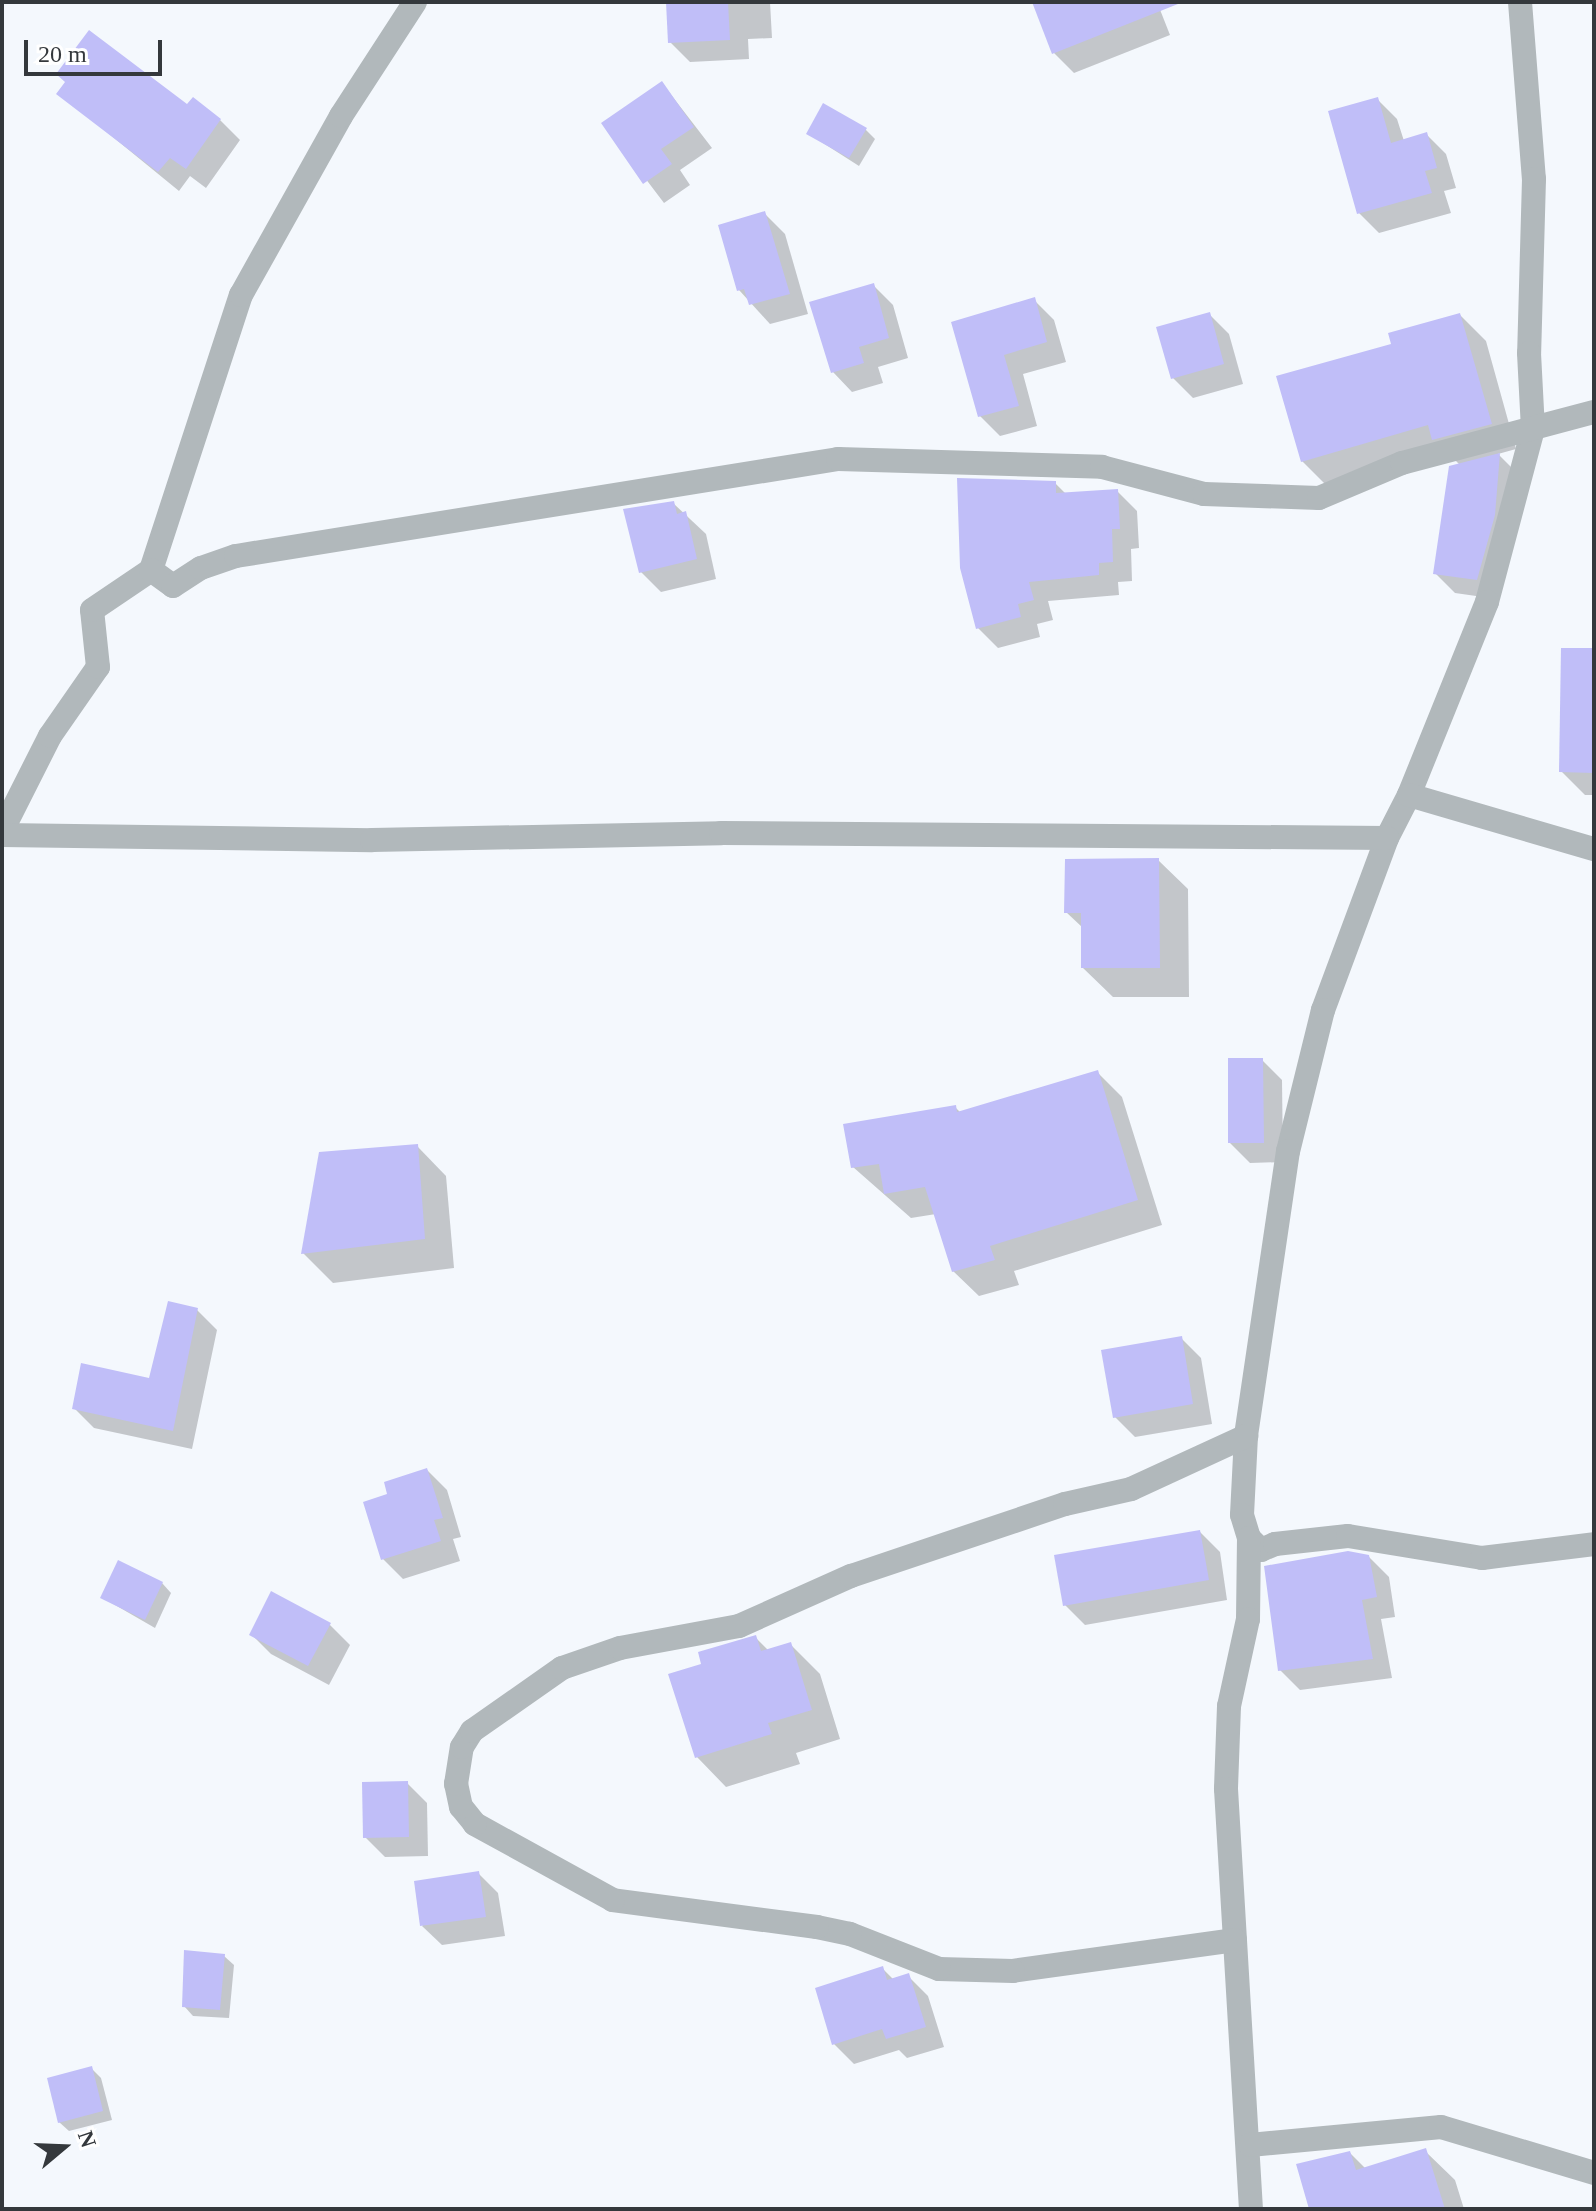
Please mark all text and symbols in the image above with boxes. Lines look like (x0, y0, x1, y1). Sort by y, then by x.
scale bar (28, 24, 166, 74)
text: 20 m (38, 41, 87, 67)
north arrow (24, 2107, 104, 2187)
text: N (73, 2127, 102, 2151)

